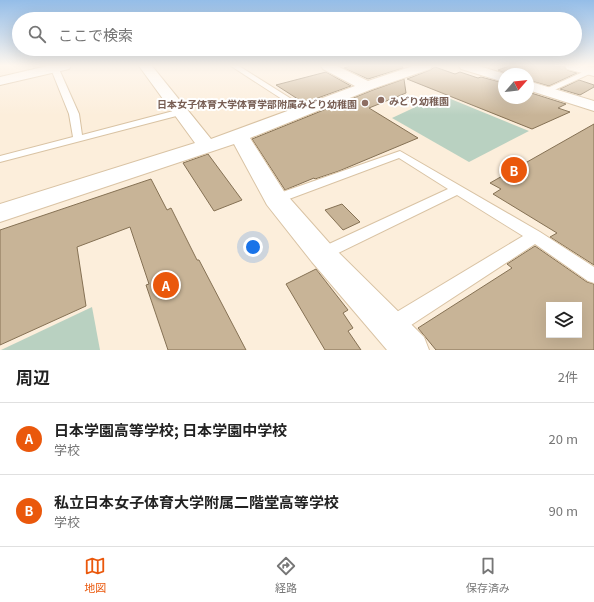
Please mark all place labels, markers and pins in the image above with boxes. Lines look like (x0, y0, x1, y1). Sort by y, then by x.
place label: みどり幼稚園 (389, 93, 449, 108)
marker: みどり幼稚園 (376, 95, 386, 105)
place label: 日本女子体育大学体育学部附属みどり幼稚園 (157, 96, 357, 111)
marker: 日本女子体育大学体育学部附属みどり幼稚園 (360, 98, 370, 108)
pin: B (501, 155, 527, 185)
pin: A (153, 270, 179, 300)

